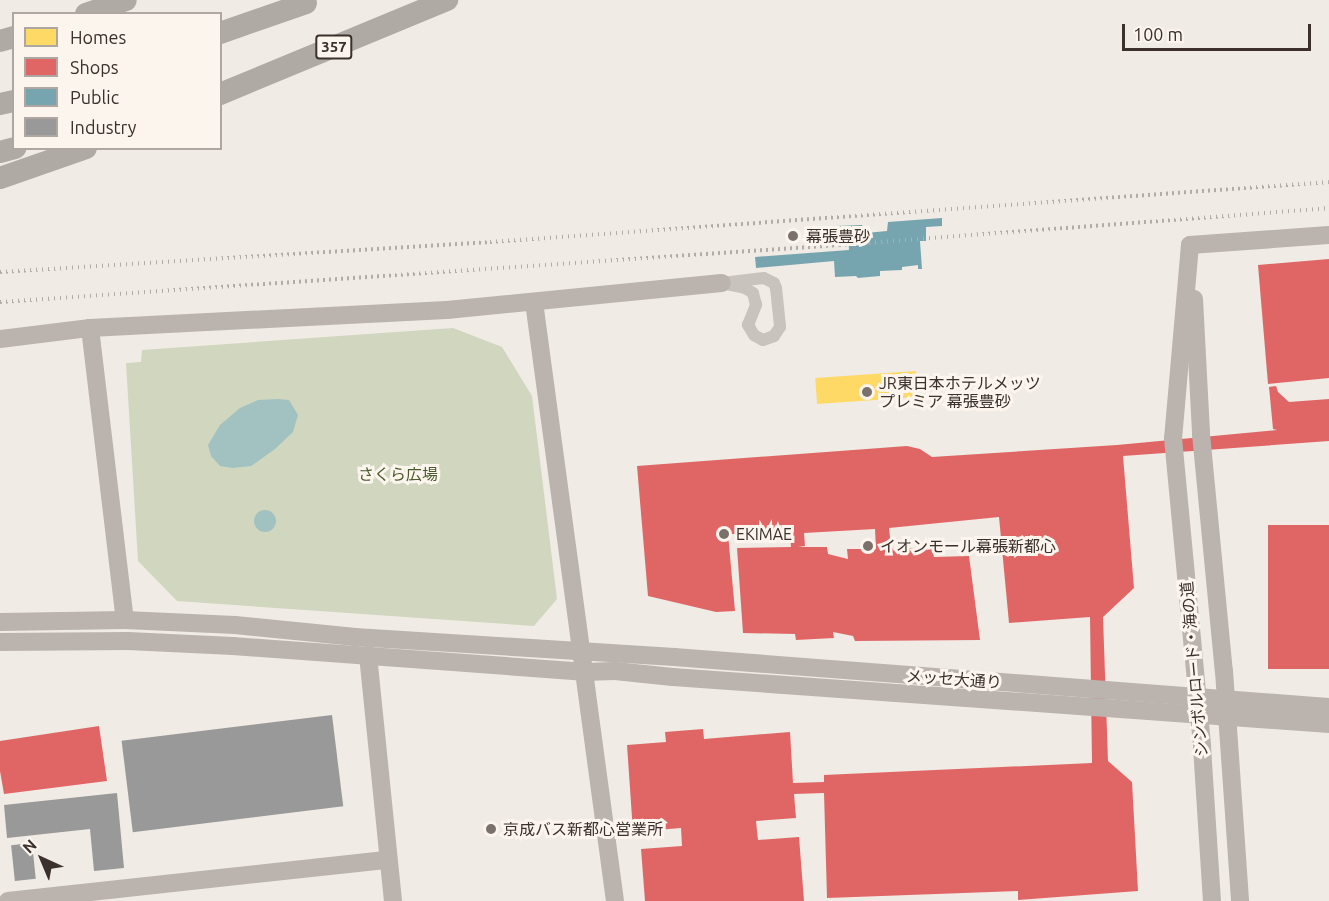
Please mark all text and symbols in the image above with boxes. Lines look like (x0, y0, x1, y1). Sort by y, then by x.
legend (12, 12, 222, 150)
scale bar (1125, 12, 1314, 50)
text: 100 m (1133, 24, 1183, 44)
text: Homes (70, 27, 126, 47)
road number: 357 (314, 35, 354, 59)
text: Shops (70, 57, 119, 77)
text: Public (70, 87, 119, 107)
text: Industry (70, 117, 136, 137)
place label: 幕張豊砂 (806, 226, 870, 246)
marker: 幕張豊砂 (784, 227, 802, 245)
place label: JR東日本ホテルメッツ プレミア 幕張豊砂 (879, 373, 1041, 411)
marker: JR東日本ホテルメッツ プレミア 幕張豊砂 (860, 385, 874, 399)
park label: さくら広場 (358, 464, 438, 484)
place label: EKIMAE (736, 524, 792, 544)
marker: EKIMAE (717, 527, 731, 541)
place label: イオンモール幕張新都心 (880, 536, 1056, 556)
marker: イオンモール幕張新都心 (861, 539, 875, 553)
street label: シンボルロード・海の道 (1177, 580, 1211, 758)
street label: メッセ大通り (905, 666, 1003, 692)
place label: 京成バス新都心営業所 (503, 819, 663, 839)
marker: 京成バス新都心営業所 (484, 822, 498, 836)
north arrow (12, 829, 72, 889)
text: N (19, 835, 40, 857)

